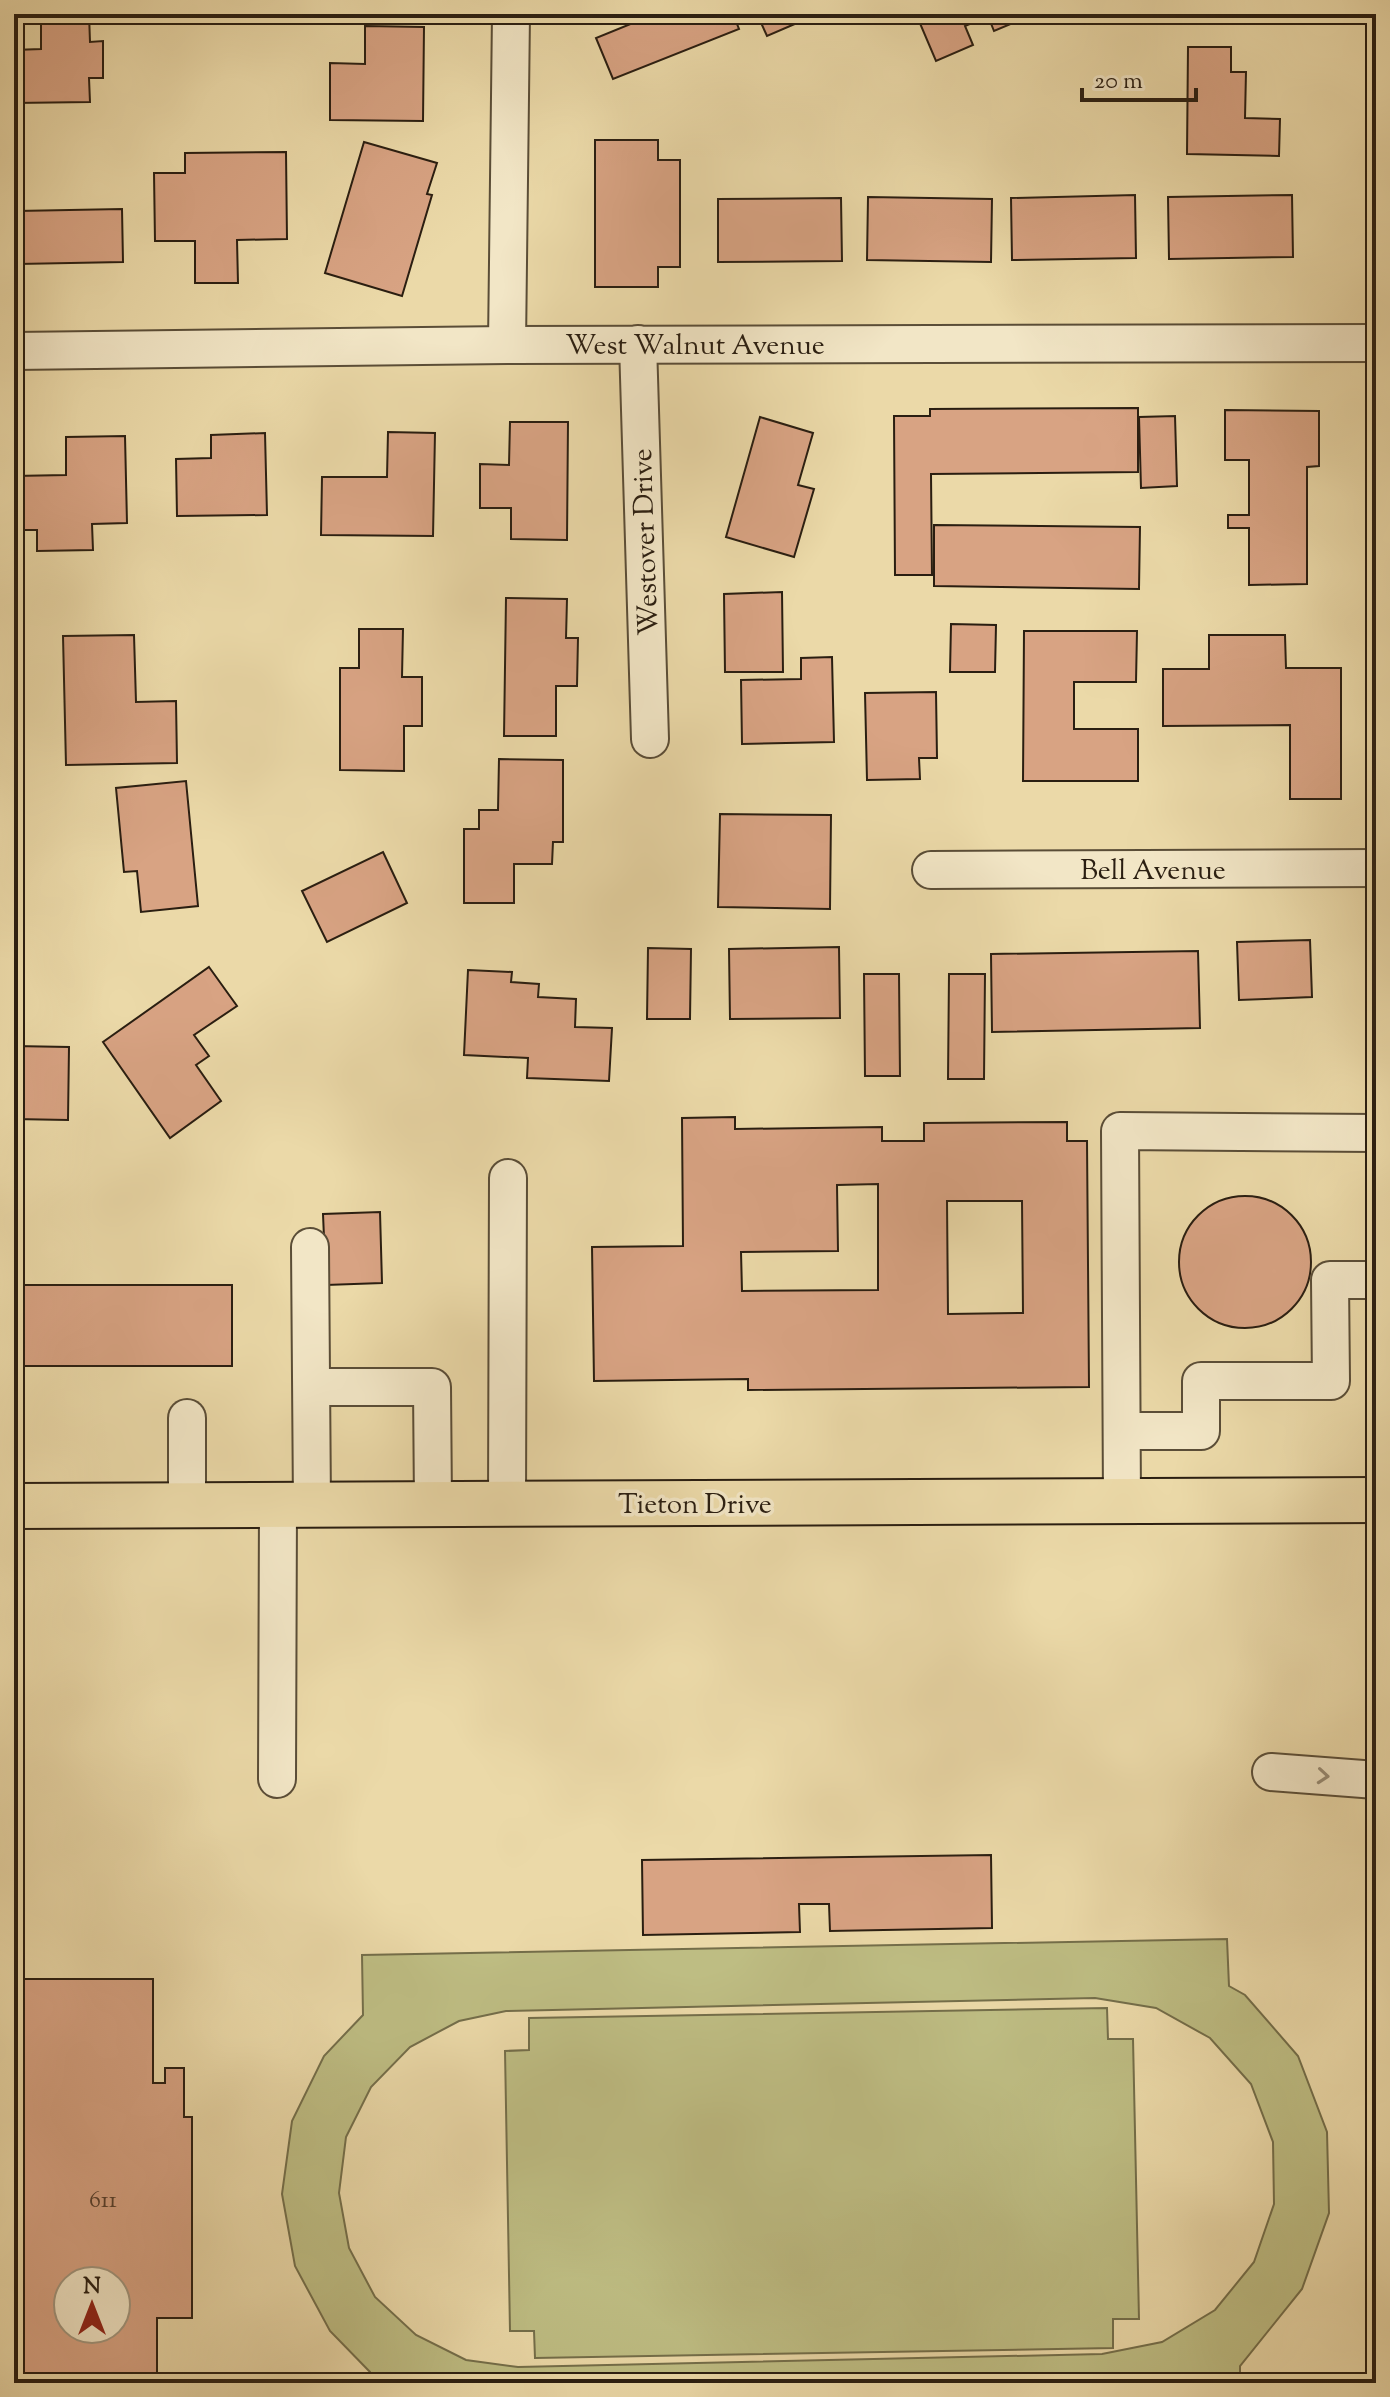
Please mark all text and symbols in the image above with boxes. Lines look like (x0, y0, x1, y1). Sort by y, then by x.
scale bar (1082, 52, 1196, 102)
text: 20 m (1094, 65, 1143, 99)
street label: West Walnut Avenue (565, 327, 825, 367)
street label: Westover Drive (624, 448, 670, 636)
street label: Bell Avenue (1080, 852, 1226, 892)
street label: Tieton Drive (618, 1486, 772, 1526)
one-way arrow (1317, 1768, 1330, 1785)
house number: 611 (89, 2184, 117, 2218)
north arrow (52, 2265, 132, 2345)
text: N (83, 2272, 101, 2304)

